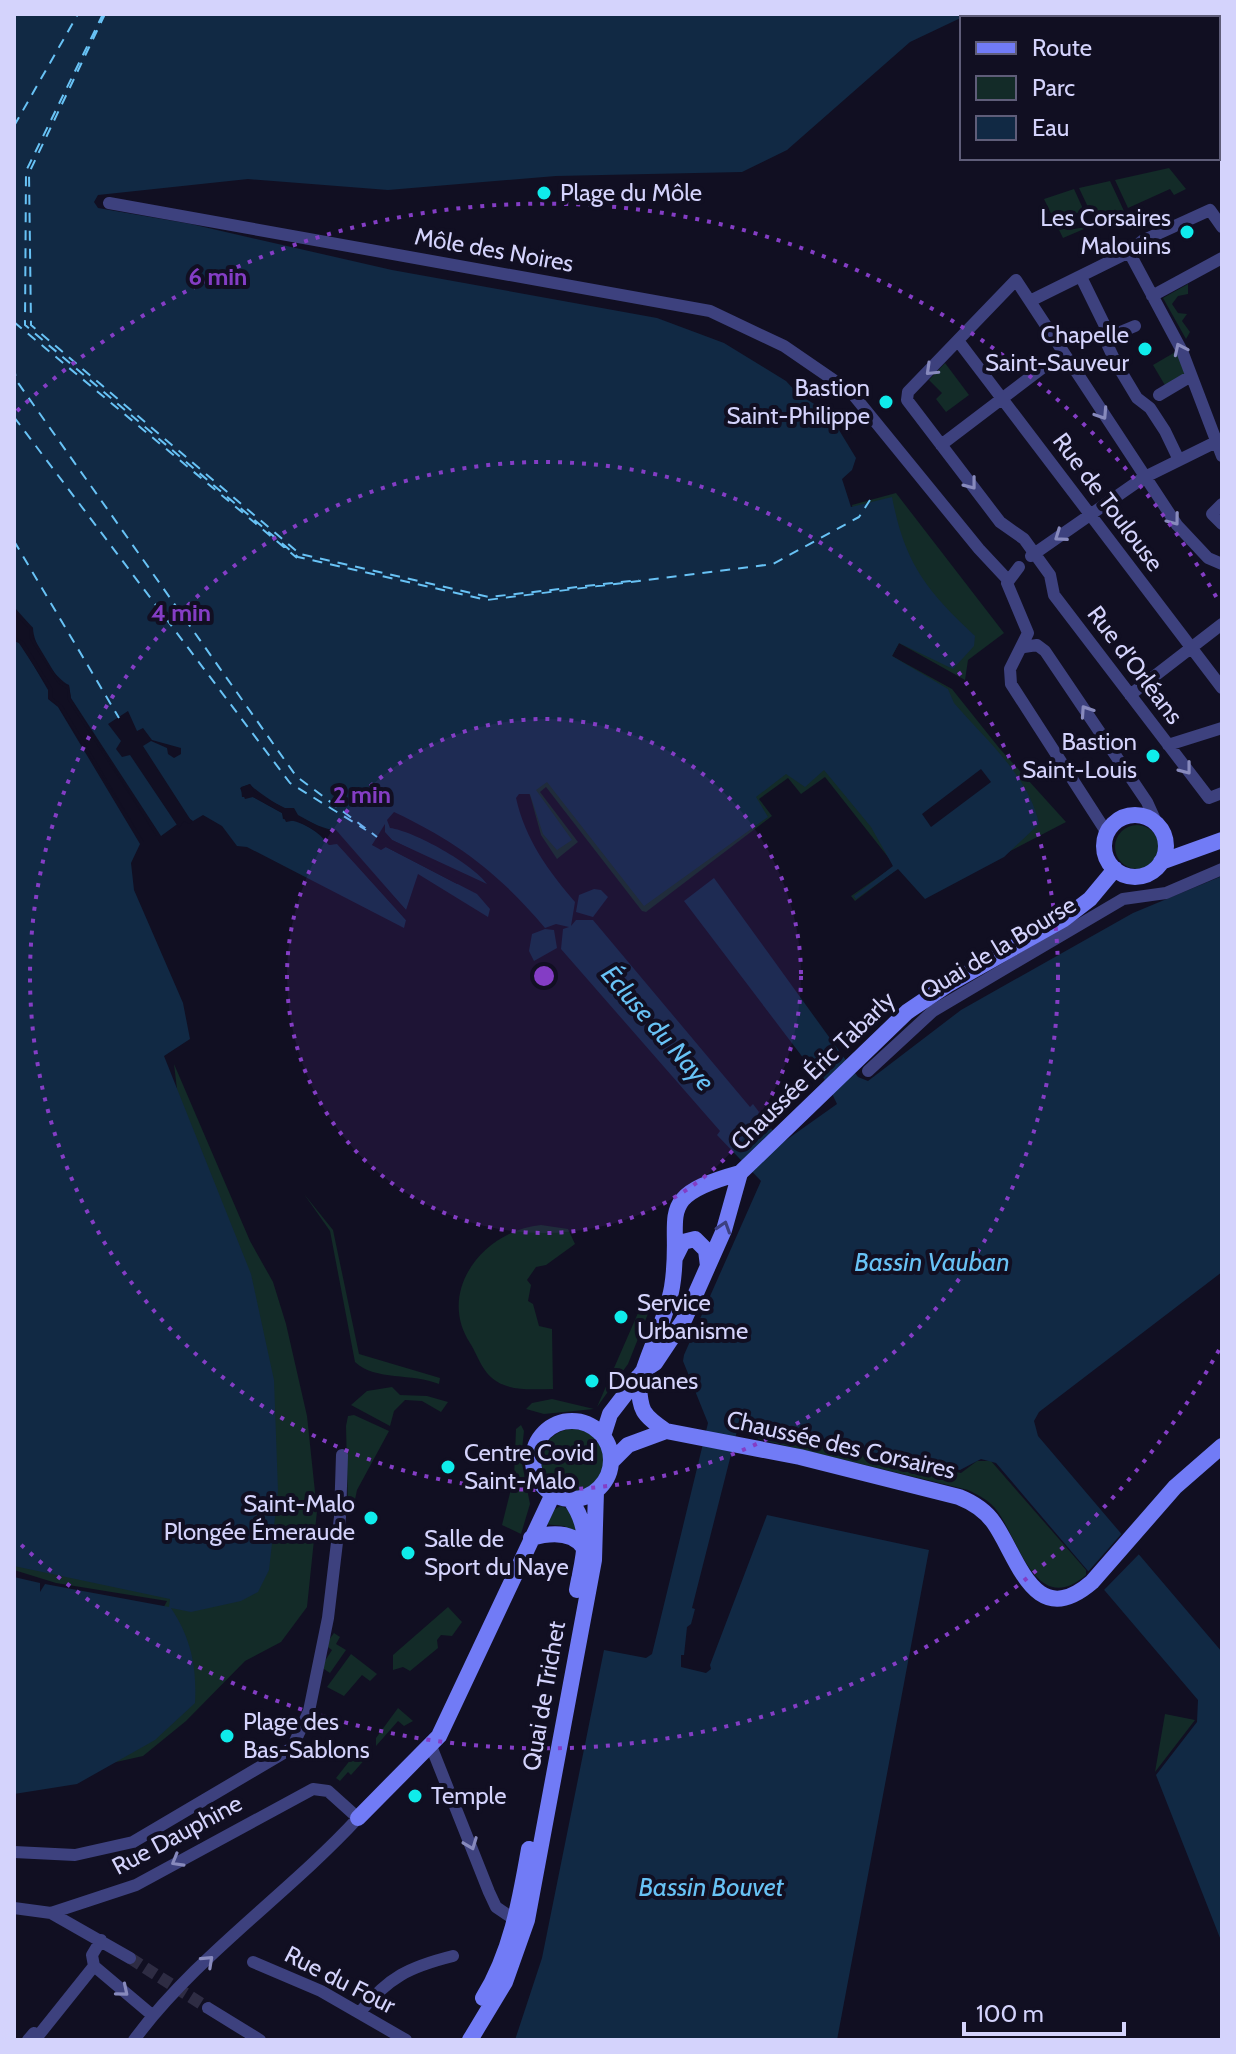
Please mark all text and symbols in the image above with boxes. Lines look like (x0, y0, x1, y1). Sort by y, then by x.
legend (960, 16, 1220, 160)
text: Route (1032, 33, 1092, 62)
text: Parc (1032, 73, 1075, 102)
text: Eau (1032, 113, 1069, 142)
place label: Plage du Môle (560, 178, 702, 207)
marker: Plage du Môle (535, 184, 553, 202)
place label: Les Corsaires Malouins (1040, 203, 1171, 260)
street label: Môle des Noires (412, 221, 576, 278)
marker: Les Corsaires Malouins (1178, 223, 1196, 241)
text: 6 min (189, 262, 247, 291)
place label: Chapelle Saint-Sauveur (985, 320, 1129, 377)
marker: Chapelle Saint-Sauveur (1136, 340, 1154, 358)
one-way arrow (1174, 343, 1190, 358)
one-way arrow (926, 361, 940, 375)
place label: Bastion Saint-Philippe (726, 373, 870, 430)
marker: Bastion Saint-Philippe (877, 393, 895, 411)
one-way arrow (1092, 405, 1107, 420)
street label: Rue de Toulouse (1047, 427, 1170, 577)
one-way arrow (962, 475, 976, 490)
one-way arrow (1164, 511, 1178, 526)
one-way arrow (1054, 526, 1068, 541)
text: 4 min (151, 598, 211, 627)
street label: Rue d'Orléans (1082, 600, 1189, 730)
one-way arrow (1081, 705, 1096, 719)
place label: Bastion Saint-Louis (1022, 727, 1137, 784)
marker: Bastion Saint-Louis (1144, 747, 1162, 765)
one-way arrow (1177, 760, 1191, 775)
text: 2 min (333, 780, 391, 809)
street label: Quai de la Bourse (915, 890, 1081, 1005)
water label: Écluse du Naye (595, 959, 721, 1097)
centre of rings (530, 962, 558, 990)
street label: Chaussée Éric Tabarly (725, 985, 901, 1156)
one-way arrow (715, 1221, 731, 1235)
water label: Bassin Vauban (854, 1246, 1010, 1278)
place label: Service Urbanisme (637, 1288, 748, 1345)
marker: Service Urbanisme (612, 1308, 630, 1326)
place label: Douanes (608, 1366, 698, 1395)
marker: Douanes (583, 1372, 601, 1390)
street label: Chaussée des Corsaires (724, 1404, 958, 1485)
place label: Centre Covid Saint-Malo (464, 1438, 595, 1495)
marker: Centre Covid Saint-Malo (439, 1458, 457, 1476)
place label: Saint-Malo Plongée Émeraude (164, 1489, 355, 1546)
marker: Saint-Malo Plongée Émeraude (362, 1509, 380, 1527)
place label: Salle de Sport du Naye (424, 1524, 569, 1581)
marker: Salle de Sport du Naye (399, 1544, 417, 1562)
street label: Quai de Trichet (516, 1619, 571, 1773)
place label: Plage des Bas-Sablons (243, 1707, 370, 1764)
marker: Plage des Bas-Sablons (218, 1727, 236, 1745)
place label: Temple (431, 1781, 506, 1810)
marker: Temple (406, 1787, 424, 1805)
street label: Rue Dauphine (107, 1788, 247, 1881)
one-way arrow (461, 1836, 478, 1850)
one-way arrow (171, 1851, 186, 1867)
water label: Bassin Bouvet (638, 1871, 785, 1903)
street label: Rue du Four (280, 1939, 401, 2020)
one-way arrow (199, 1956, 213, 1971)
one-way arrow (114, 1981, 128, 1996)
scale bar (964, 1986, 1124, 2036)
text: 100 m (976, 1999, 1044, 2028)

